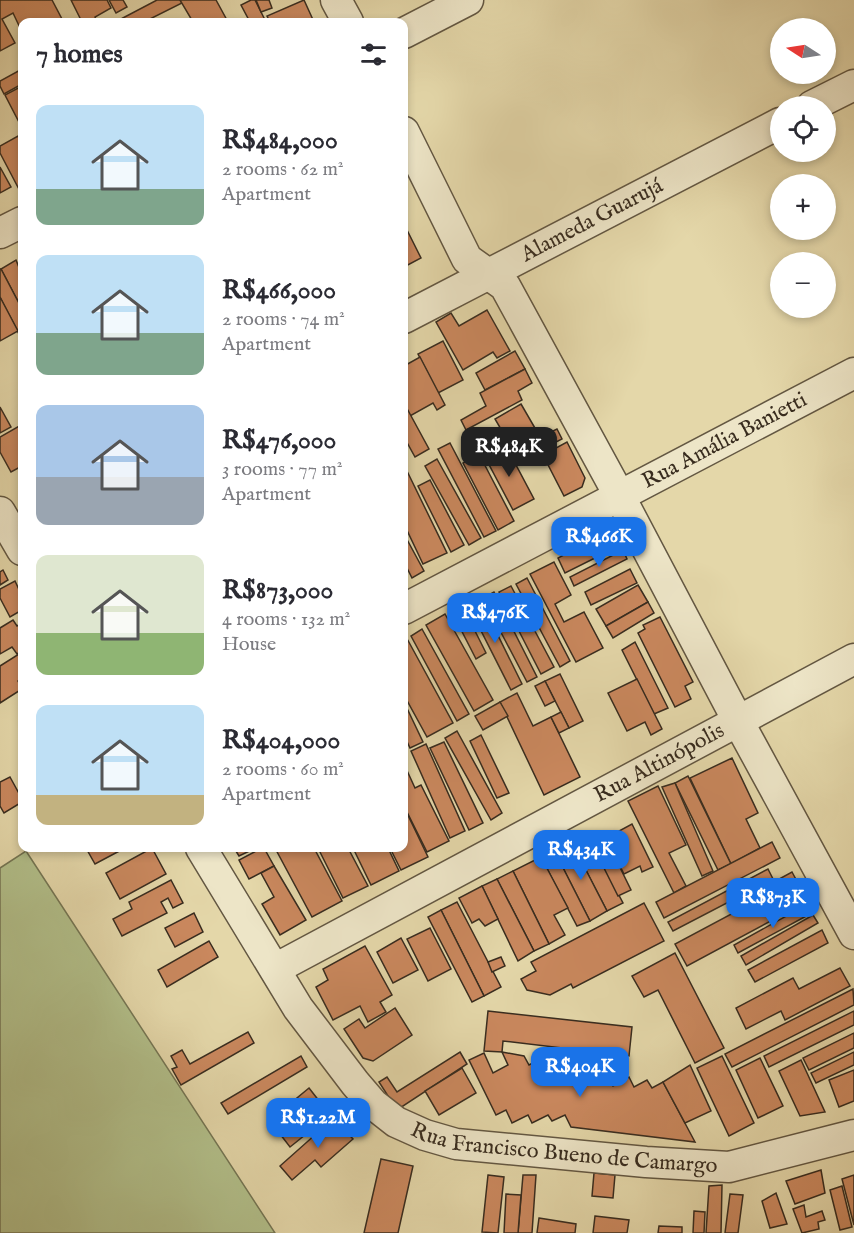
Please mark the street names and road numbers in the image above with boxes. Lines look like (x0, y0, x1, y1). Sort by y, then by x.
street label: Alameda Guarujá (516, 172, 668, 269)
street label: Rua Amália Banietti (637, 386, 812, 496)
street label: Rua Altinópolis (589, 717, 729, 809)
street label: Rua Francisco Bueno de Camargo (406, 1116, 718, 1180)

